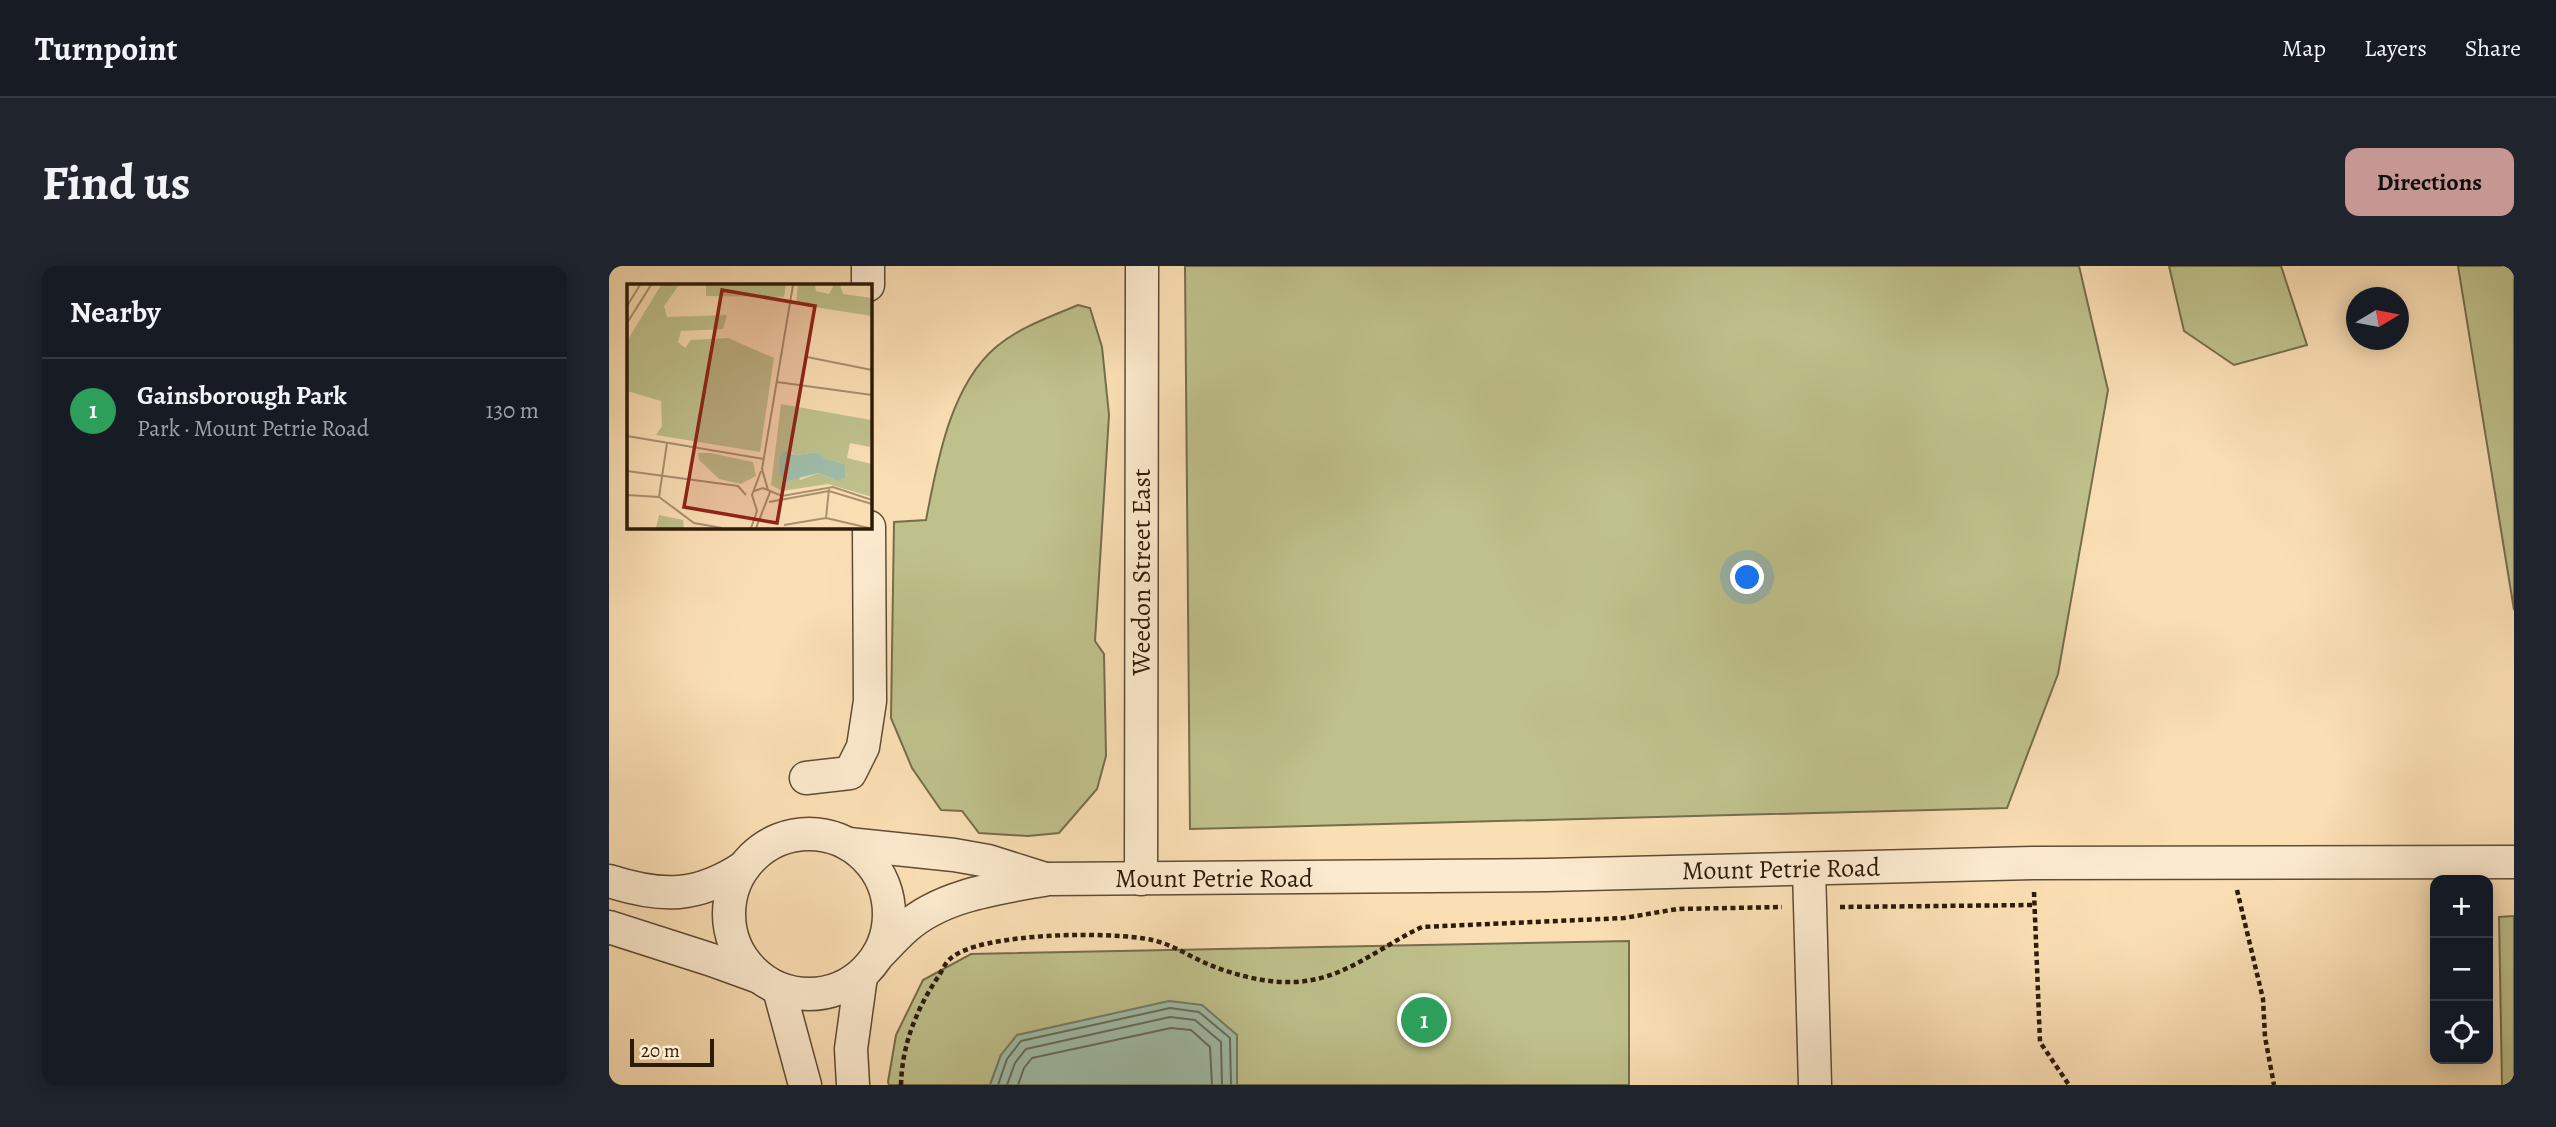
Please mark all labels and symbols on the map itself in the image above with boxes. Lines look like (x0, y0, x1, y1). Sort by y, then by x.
inset map (627, 284, 871, 528)
north arrow (2346, 287, 2409, 350)
street label: Weedon Street East (1124, 468, 1159, 676)
your location (1730, 560, 1764, 594)
street label: Mount Petrie Road (1682, 850, 1880, 888)
street label: Mount Petrie Road (1115, 861, 1313, 896)
pin: 1 (1401, 994, 1447, 1046)
scale bar (630, 1036, 714, 1068)

